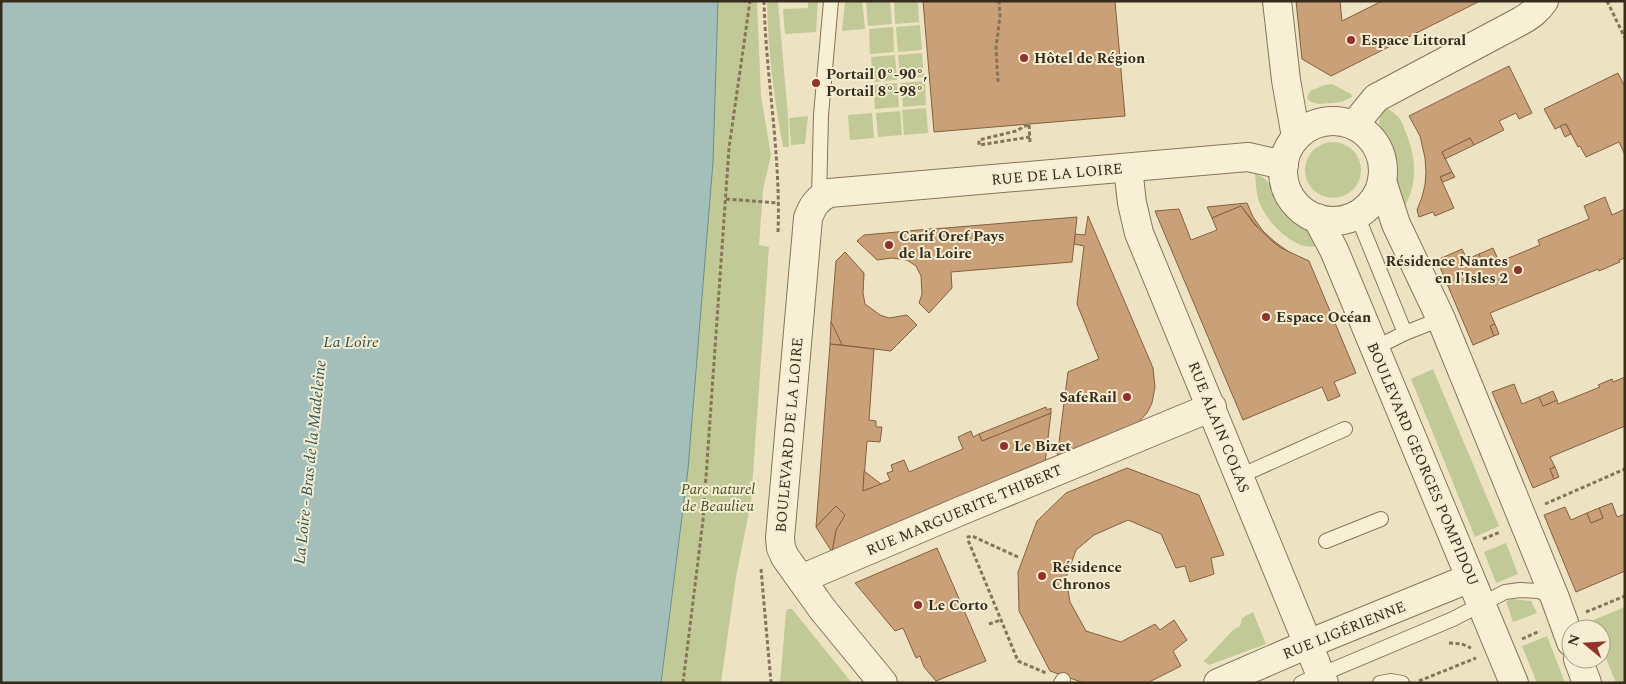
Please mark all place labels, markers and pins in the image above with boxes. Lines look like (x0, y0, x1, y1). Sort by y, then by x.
place label: Espace Littoral (1361, 29, 1466, 52)
marker: Espace Littoral (1345, 34, 1357, 46)
place label: Hôtel de Région (1034, 47, 1145, 70)
marker: Hôtel de Région (1018, 52, 1030, 64)
place label: Portail 0°-90°, Portail 8°-98° (826, 63, 928, 103)
marker: Portail 0°-90°, Portail 8°-98° (810, 77, 822, 89)
place label: Carif Oref Pays de la Loire (899, 225, 1004, 265)
marker: Carif Oref Pays de la Loire (883, 239, 895, 251)
place label: Résidence Nantes en l'Isles 2 (1386, 250, 1508, 290)
marker: Résidence Nantes en l'Isles 2 (1512, 264, 1524, 276)
place label: Espace Océan (1276, 306, 1371, 329)
marker: Espace Océan (1260, 311, 1272, 323)
place label: SafeRail (1059, 386, 1117, 409)
marker: SafeRail (1121, 391, 1133, 403)
place label: Le Bizet (1014, 435, 1071, 458)
marker: Le Bizet (998, 440, 1010, 452)
place label: Résidence Chronos (1052, 556, 1122, 596)
marker: Résidence Chronos (1036, 570, 1048, 582)
place label: Le Corto (928, 594, 988, 617)
marker: Le Corto (912, 599, 924, 611)

